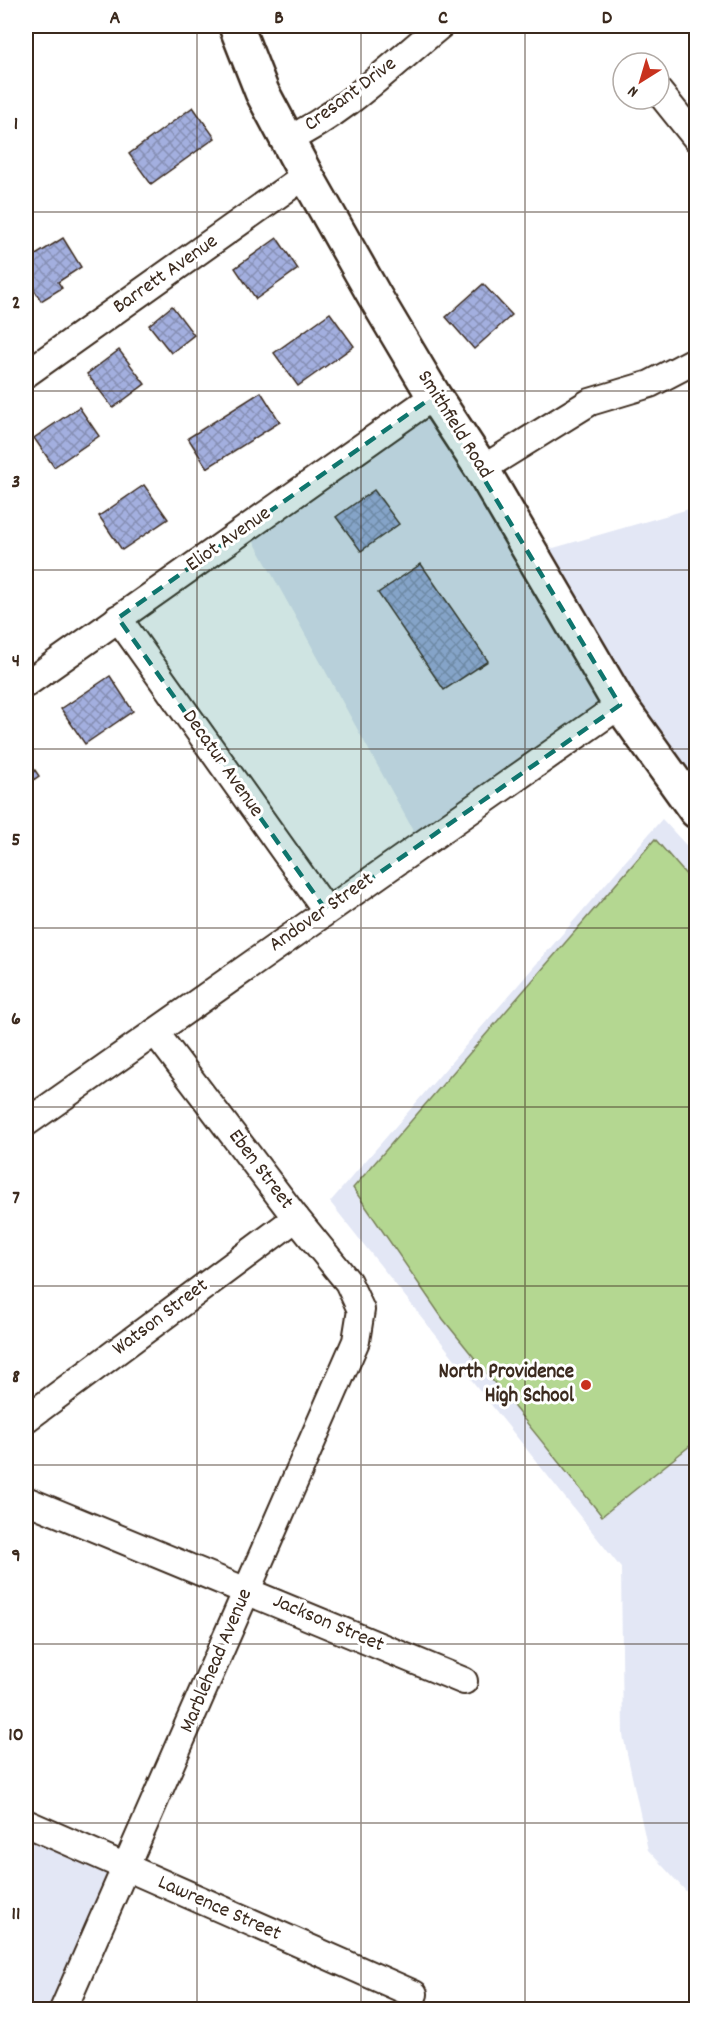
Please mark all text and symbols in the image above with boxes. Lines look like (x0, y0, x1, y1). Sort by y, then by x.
text: A (110, 5, 121, 33)
text: B (274, 5, 284, 33)
text: C (438, 5, 448, 33)
text: D (602, 5, 613, 33)
street label: Cresant Drive (299, 50, 403, 140)
north arrow (611, 51, 671, 111)
text: N (623, 79, 644, 103)
text: 1 (14, 111, 18, 139)
street label: Barrett Avenue (107, 228, 225, 322)
text: 2 (12, 290, 20, 318)
street label: Smithfield Road (409, 365, 499, 485)
text: 3 (12, 469, 20, 497)
street label: Eliot Avenue (180, 500, 278, 580)
text: 4 (12, 648, 20, 676)
street label: Decatur Avenue (174, 704, 270, 824)
text: 5 (11, 827, 21, 855)
street label: Andover Street (263, 866, 381, 960)
text: 6 (11, 1006, 21, 1034)
street label: Eben Street (220, 1124, 300, 1217)
text: 7 (12, 1185, 20, 1213)
street label: Watson Street (107, 1272, 215, 1364)
place label: North Providence High School (439, 1358, 575, 1412)
text: 8 (12, 1364, 20, 1392)
marker: North Providence High School (579, 1378, 593, 1392)
text: 9 (11, 1543, 21, 1571)
street label: Marblehead Avenue (173, 1584, 261, 1738)
street label: Jackson Street (268, 1587, 389, 1661)
text: 10 (8, 1722, 24, 1750)
street label: Lawrence Street (153, 1868, 286, 1950)
text: 11 (12, 1901, 20, 1929)

